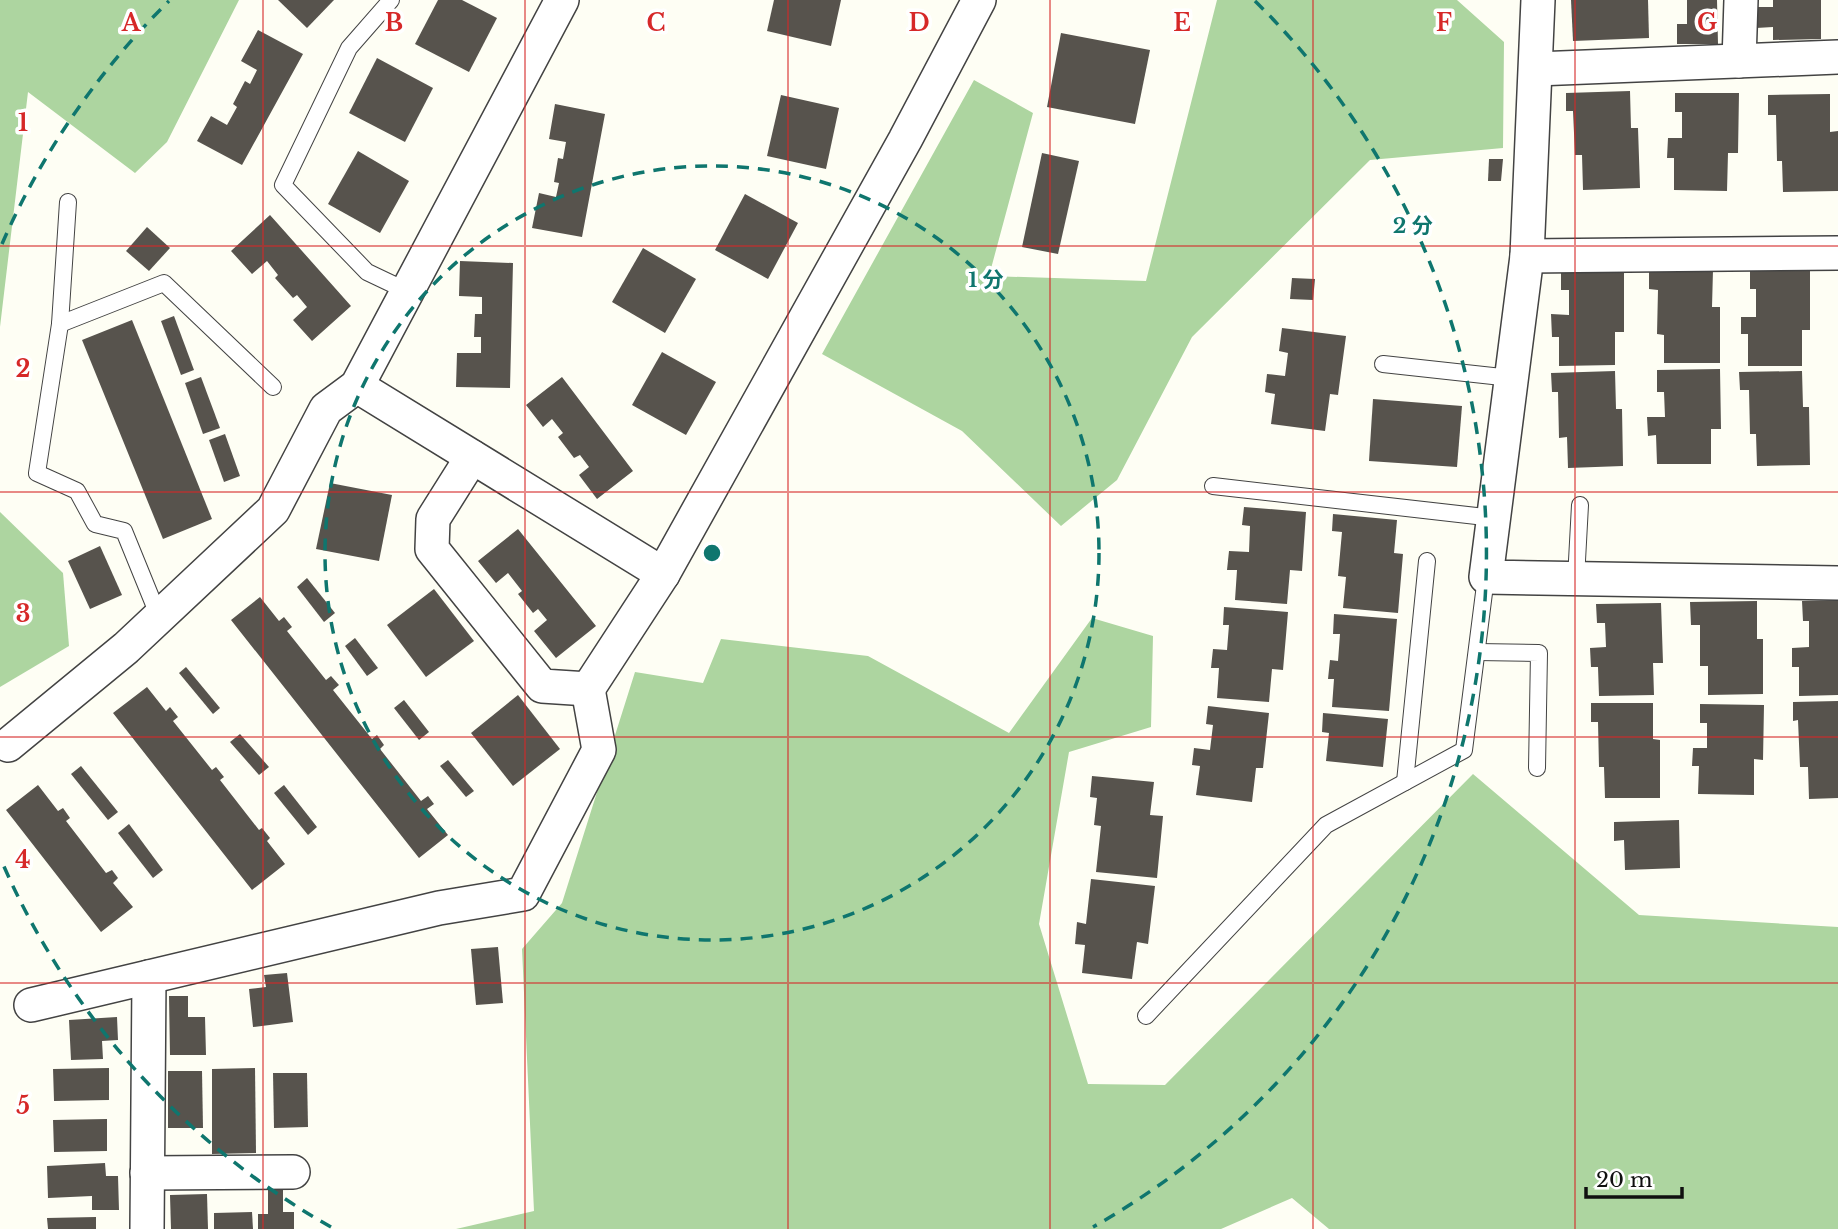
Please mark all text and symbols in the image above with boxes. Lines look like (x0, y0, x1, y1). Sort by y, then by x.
text: A (121, 9, 142, 37)
text: B (385, 9, 403, 37)
text: C (647, 9, 665, 37)
text: D (908, 9, 930, 37)
text: E (1173, 9, 1191, 37)
text: F (1436, 9, 1452, 37)
text: G (1697, 9, 1717, 37)
text: 1 (18, 109, 28, 137)
text: 2 分 (1393, 213, 1433, 239)
text: 1 分 (968, 267, 1004, 293)
text: 2 (16, 355, 30, 383)
centre of rings (700, 541, 724, 565)
text: 3 (16, 600, 30, 628)
text: 4 (15, 846, 31, 874)
text: 5 (16, 1092, 30, 1120)
scale bar (1586, 1156, 1682, 1200)
text: 20 m (1596, 1167, 1653, 1193)

